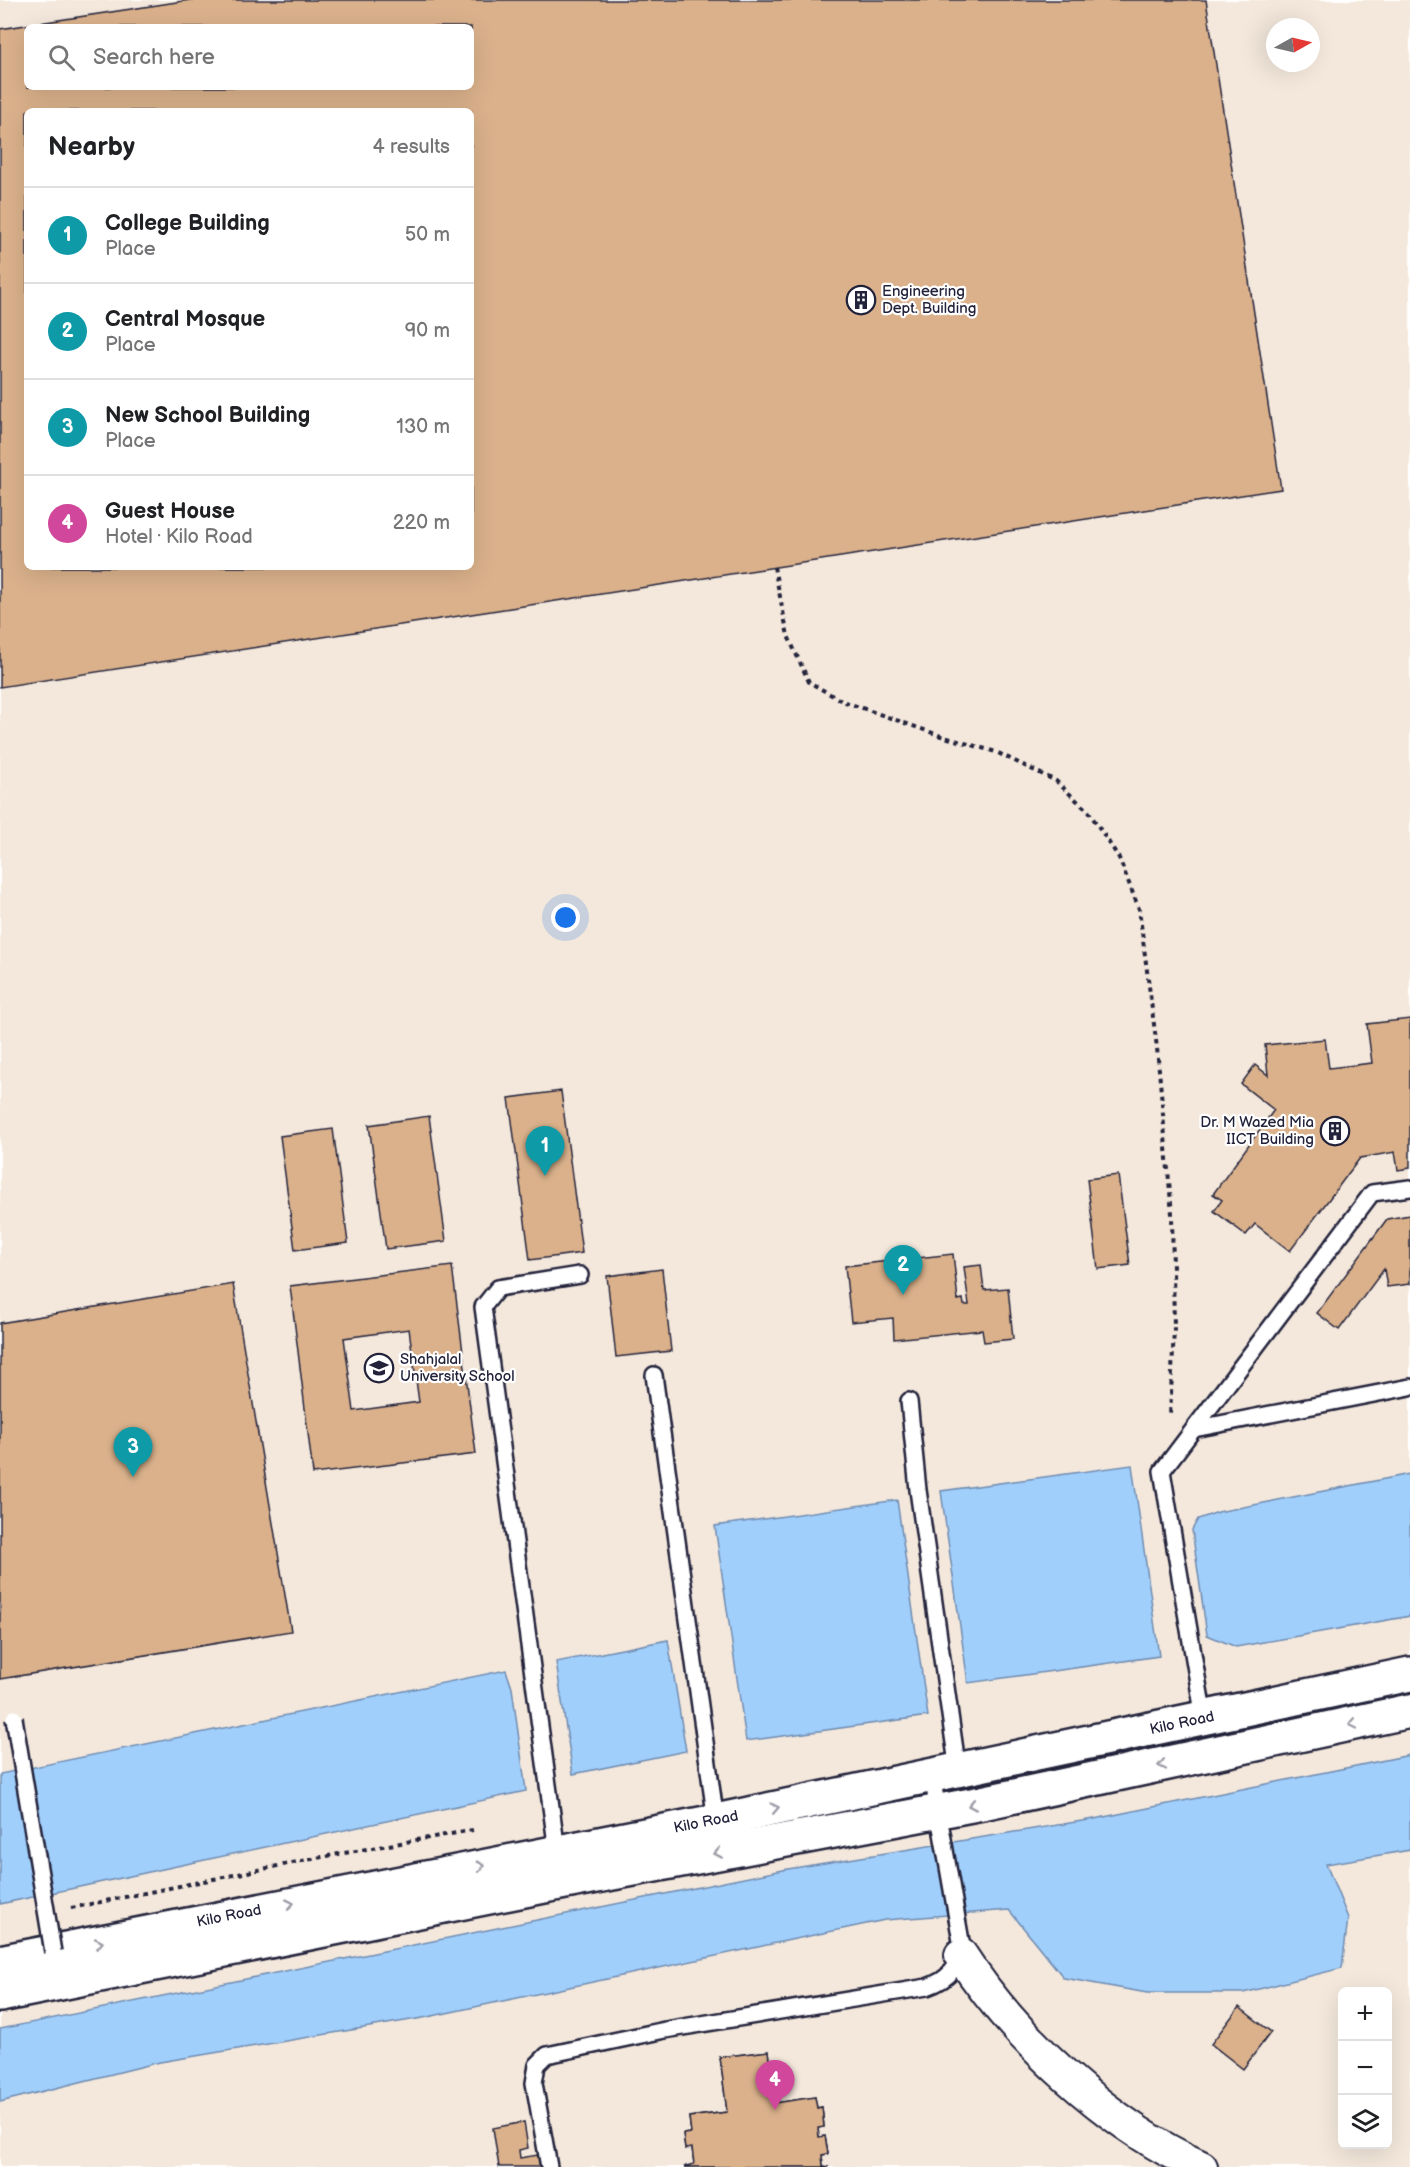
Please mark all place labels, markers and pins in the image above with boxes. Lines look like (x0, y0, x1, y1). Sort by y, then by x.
place label: Engineering Dept. Building (882, 282, 976, 318)
building icon: Engineering Dept. Building (845, 284, 877, 316)
place label: Dr. M Wazed Mia IICT Building (1200, 1113, 1314, 1149)
building icon: Dr. M Wazed Mia IICT Building (1319, 1115, 1351, 1147)
pin: 1 (526, 1126, 564, 1176)
pin: 2 (884, 1246, 922, 1295)
place label: Shahjalal University School (400, 1350, 515, 1386)
school or university icon: Shahjalal University School (363, 1352, 395, 1384)
pin: 3 (114, 1428, 152, 1477)
pin: 4 (756, 2060, 794, 2110)

